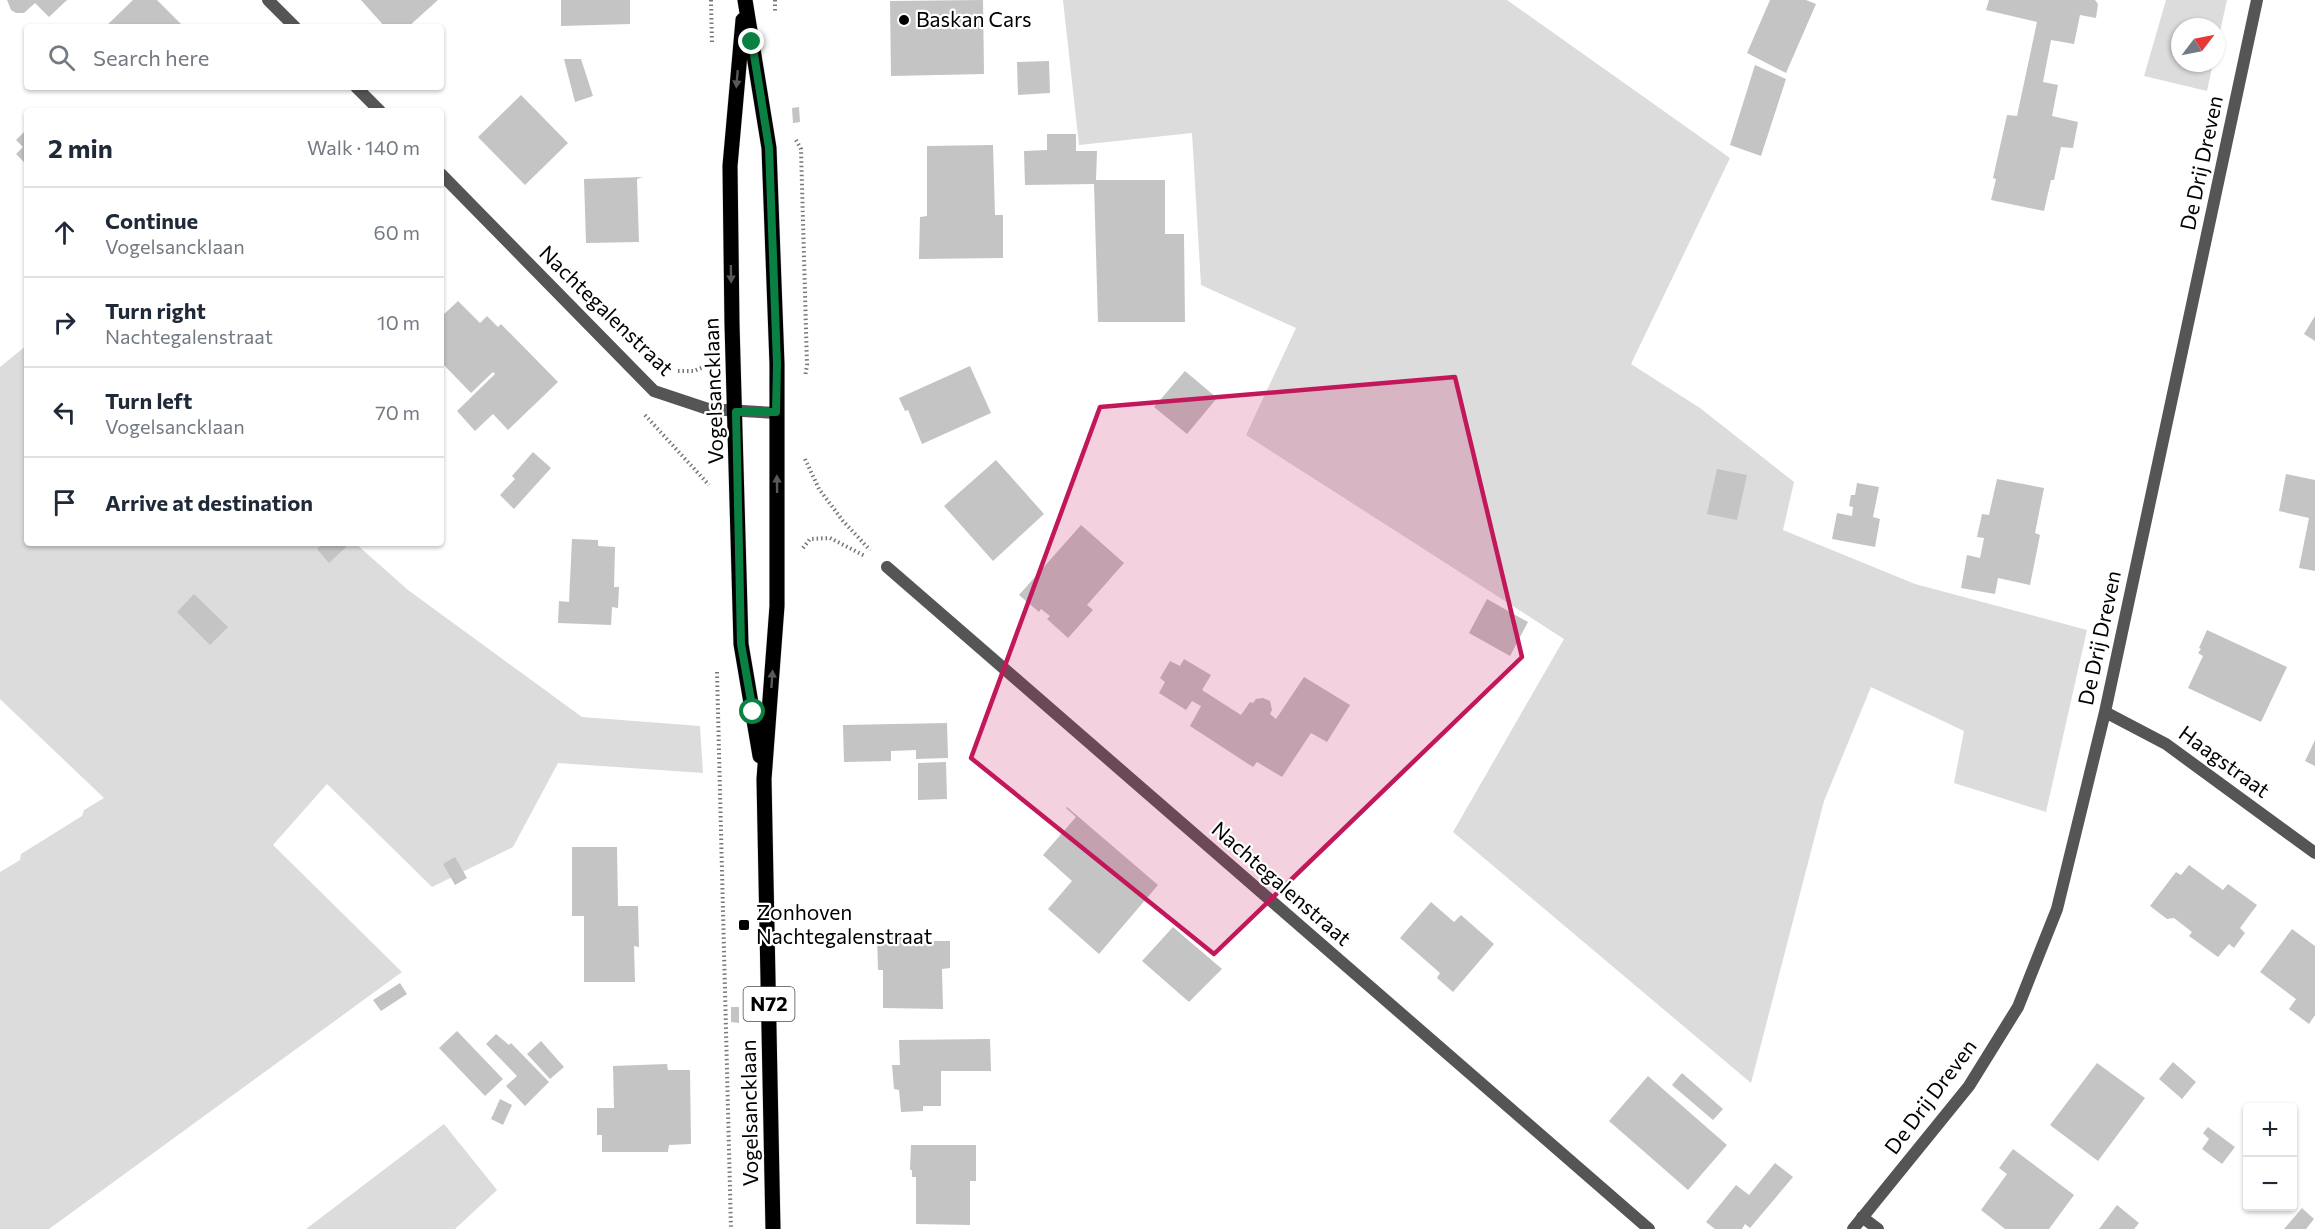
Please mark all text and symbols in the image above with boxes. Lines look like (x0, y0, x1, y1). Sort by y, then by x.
place label: Baskan Cars (916, 6, 1031, 31)
marker: Baskan Cars (897, 13, 911, 27)
north arrow (2171, 18, 2225, 72)
search box (24, 24, 444, 90)
route end (738, 28, 764, 54)
icon: search (45, 41, 78, 74)
text: Search here (93, 44, 209, 71)
one-way arrow (732, 70, 742, 89)
street label: De Drij Dreven (2174, 93, 2227, 232)
text: 2 min (48, 132, 113, 163)
text: Walk · 140 m (307, 135, 420, 159)
text: Continue (105, 207, 198, 234)
icon: ahead (48, 216, 81, 249)
text: 60 m (374, 220, 420, 244)
text: Vogelsancklaan (105, 234, 245, 258)
street label: Nachtegalenstraat (535, 240, 679, 380)
one-way arrow (726, 264, 736, 283)
text: Turn right (105, 297, 206, 324)
icon: right (48, 306, 81, 339)
text: 10 m (377, 310, 420, 334)
street label: Vogelsancklaan (697, 317, 728, 465)
text: Nachtegalenstraat (105, 324, 273, 348)
text: Turn left (105, 387, 192, 414)
icon: left (48, 396, 81, 429)
text: 70 m (375, 400, 420, 424)
text: Vogelsancklaan (105, 414, 245, 438)
one-way arrow (772, 475, 782, 494)
icon: arrive (48, 486, 81, 519)
text: Arrive at destination (105, 489, 313, 516)
street label: De Drij Dreven (2072, 568, 2125, 707)
one-way arrow (767, 670, 777, 689)
route start (739, 698, 765, 724)
street label: Haagstraat (2175, 720, 2275, 802)
street label: Nachtegalenstraat (1207, 816, 1357, 950)
place label: Zonhoven Nachtegalenstraat (756, 899, 932, 948)
marker: Zonhoven Nachtegalenstraat (737, 918, 751, 932)
road number: N72 (744, 987, 794, 1021)
street label: De Drij Dreven (1879, 1034, 1981, 1158)
street label: Vogelsancklaan (735, 1039, 762, 1187)
map controls (2243, 1103, 2297, 1211)
button: + (2243, 1103, 2297, 1157)
button: − (2243, 1157, 2297, 1211)

